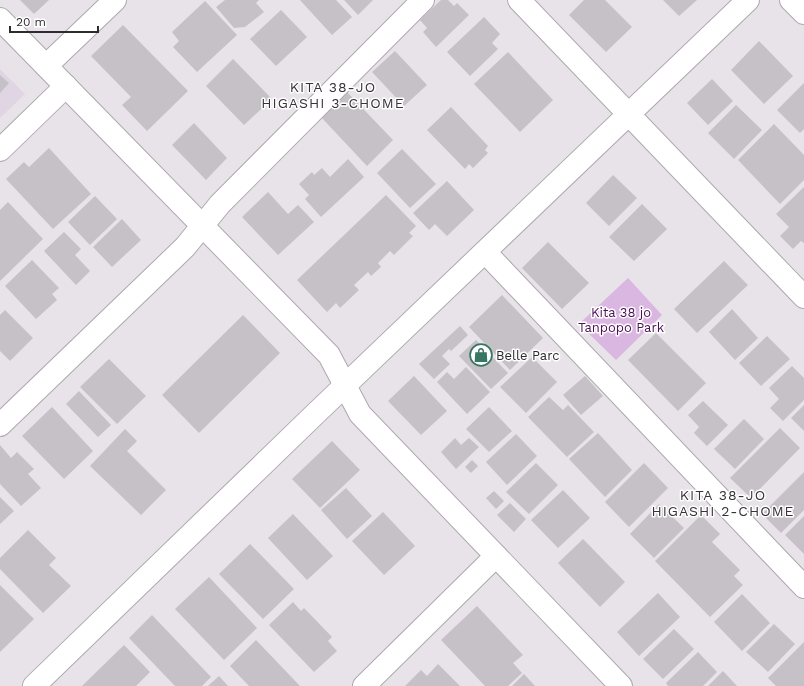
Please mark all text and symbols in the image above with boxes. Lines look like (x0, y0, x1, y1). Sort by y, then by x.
scale bar (10, 8, 98, 34)
text: 20 m (16, 15, 46, 29)
district label: KITA 38-JO HIGASHI 3-CHOME (261, 79, 405, 111)
park label: Kita 38 jo Tanpopo Park (578, 305, 665, 335)
shop icon: Belle Parc (468, 342, 494, 368)
place label: Belle Parc (496, 348, 560, 363)
district label: KITA 38-JO HIGASHI 2-CHOME (651, 487, 795, 519)

